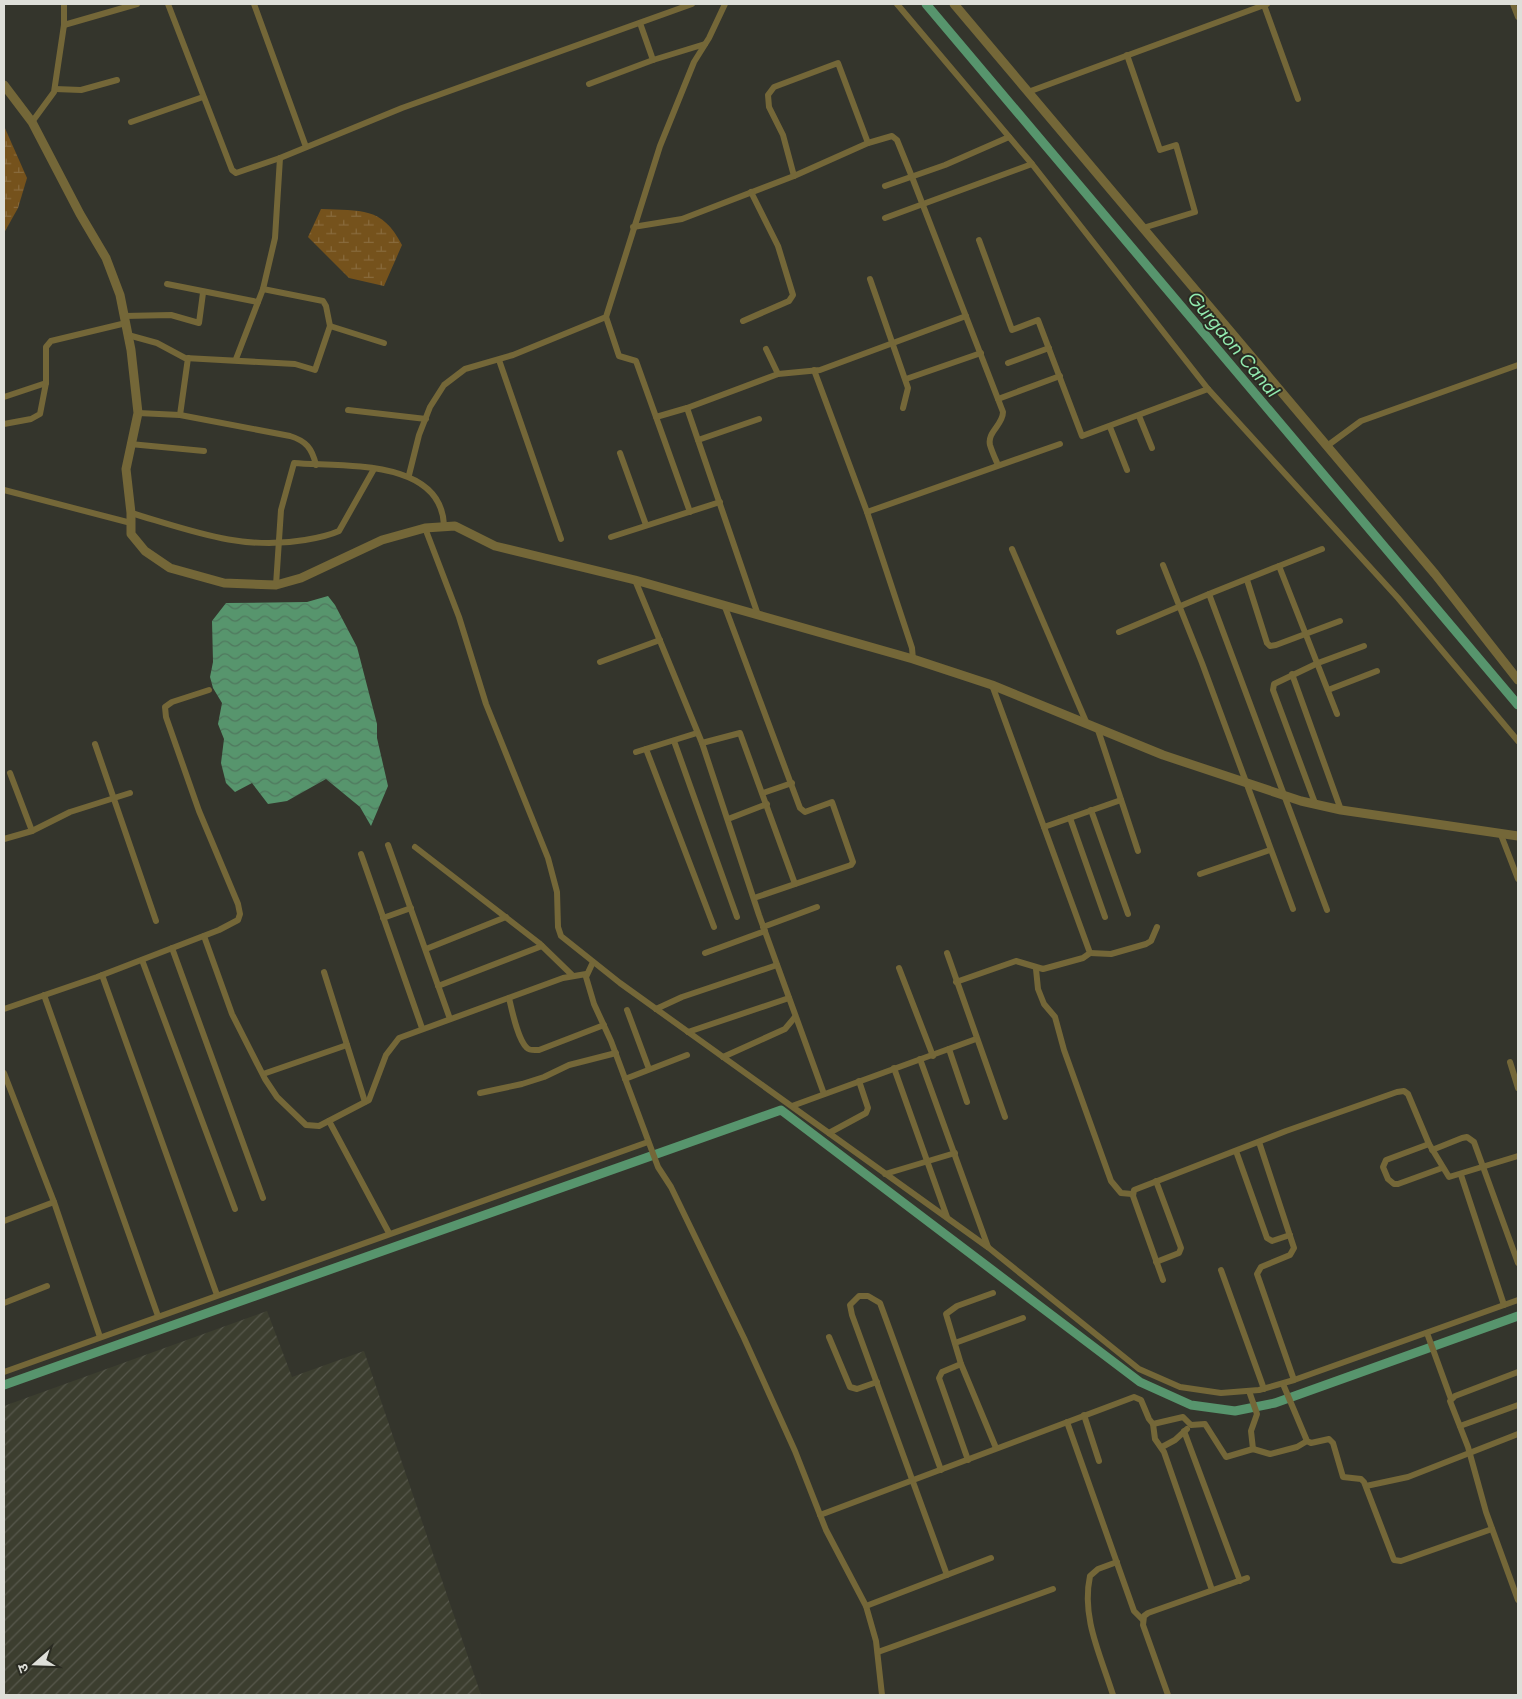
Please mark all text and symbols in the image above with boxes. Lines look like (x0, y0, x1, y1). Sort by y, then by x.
water label: Gurgaon Canal (1183, 287, 1285, 402)
north arrow (10, 1639, 60, 1689)
text: उ (14, 1661, 33, 1675)

